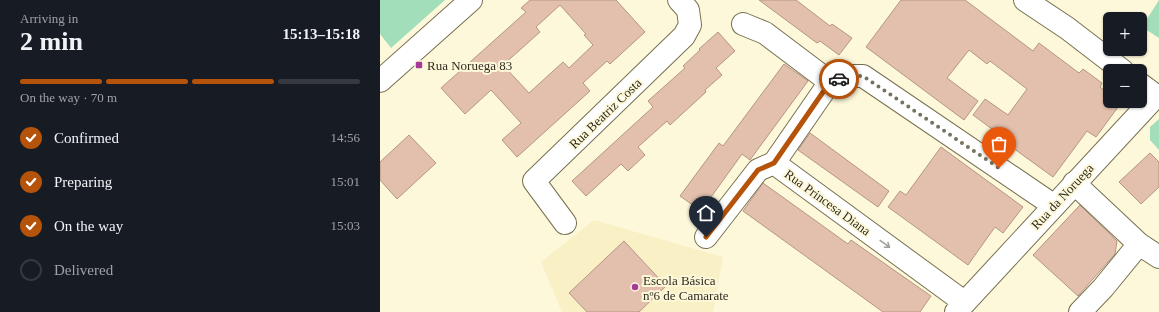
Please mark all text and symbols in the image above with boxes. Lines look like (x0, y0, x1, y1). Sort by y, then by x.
text: Arriving in (20, 11, 78, 26)
map controls (1103, 12, 1147, 108)
button: + (1103, 12, 1147, 56)
text: 15:13–15:18 (283, 26, 360, 42)
text: 2 min (20, 27, 83, 56)
place label: Rua Noruega 83 (427, 58, 512, 73)
courier (819, 59, 859, 99)
marker: Rua Noruega 83 (414, 60, 424, 70)
button: − (1103, 64, 1147, 108)
icon: car (828, 68, 850, 90)
street label: Rua Beatriz Costa (566, 75, 645, 152)
text: On the way · 70 m (20, 90, 117, 105)
icon: check (20, 127, 42, 149)
pin (982, 127, 1016, 168)
text: Confirmed (54, 130, 119, 146)
text: 14:56 (330, 130, 360, 145)
icon: bag (988, 133, 1010, 155)
street label: Rua da Noruega (1028, 160, 1097, 232)
street label: Rua Princesa Diana (782, 166, 874, 239)
icon: check (20, 171, 42, 193)
text: Preparing (54, 174, 112, 190)
text: 15:01 (330, 174, 360, 189)
pin (689, 196, 723, 237)
icon: home (695, 202, 717, 224)
icon: check (20, 215, 42, 237)
text: On the way (54, 218, 123, 234)
text: 15:03 (330, 218, 360, 233)
one-way arrow (879, 240, 890, 248)
text: Delivered (54, 262, 113, 278)
place label: Escola Básica nº6 de Camarate (643, 273, 729, 303)
marker: Escola Básica nº6 de Camarate (630, 282, 640, 292)

